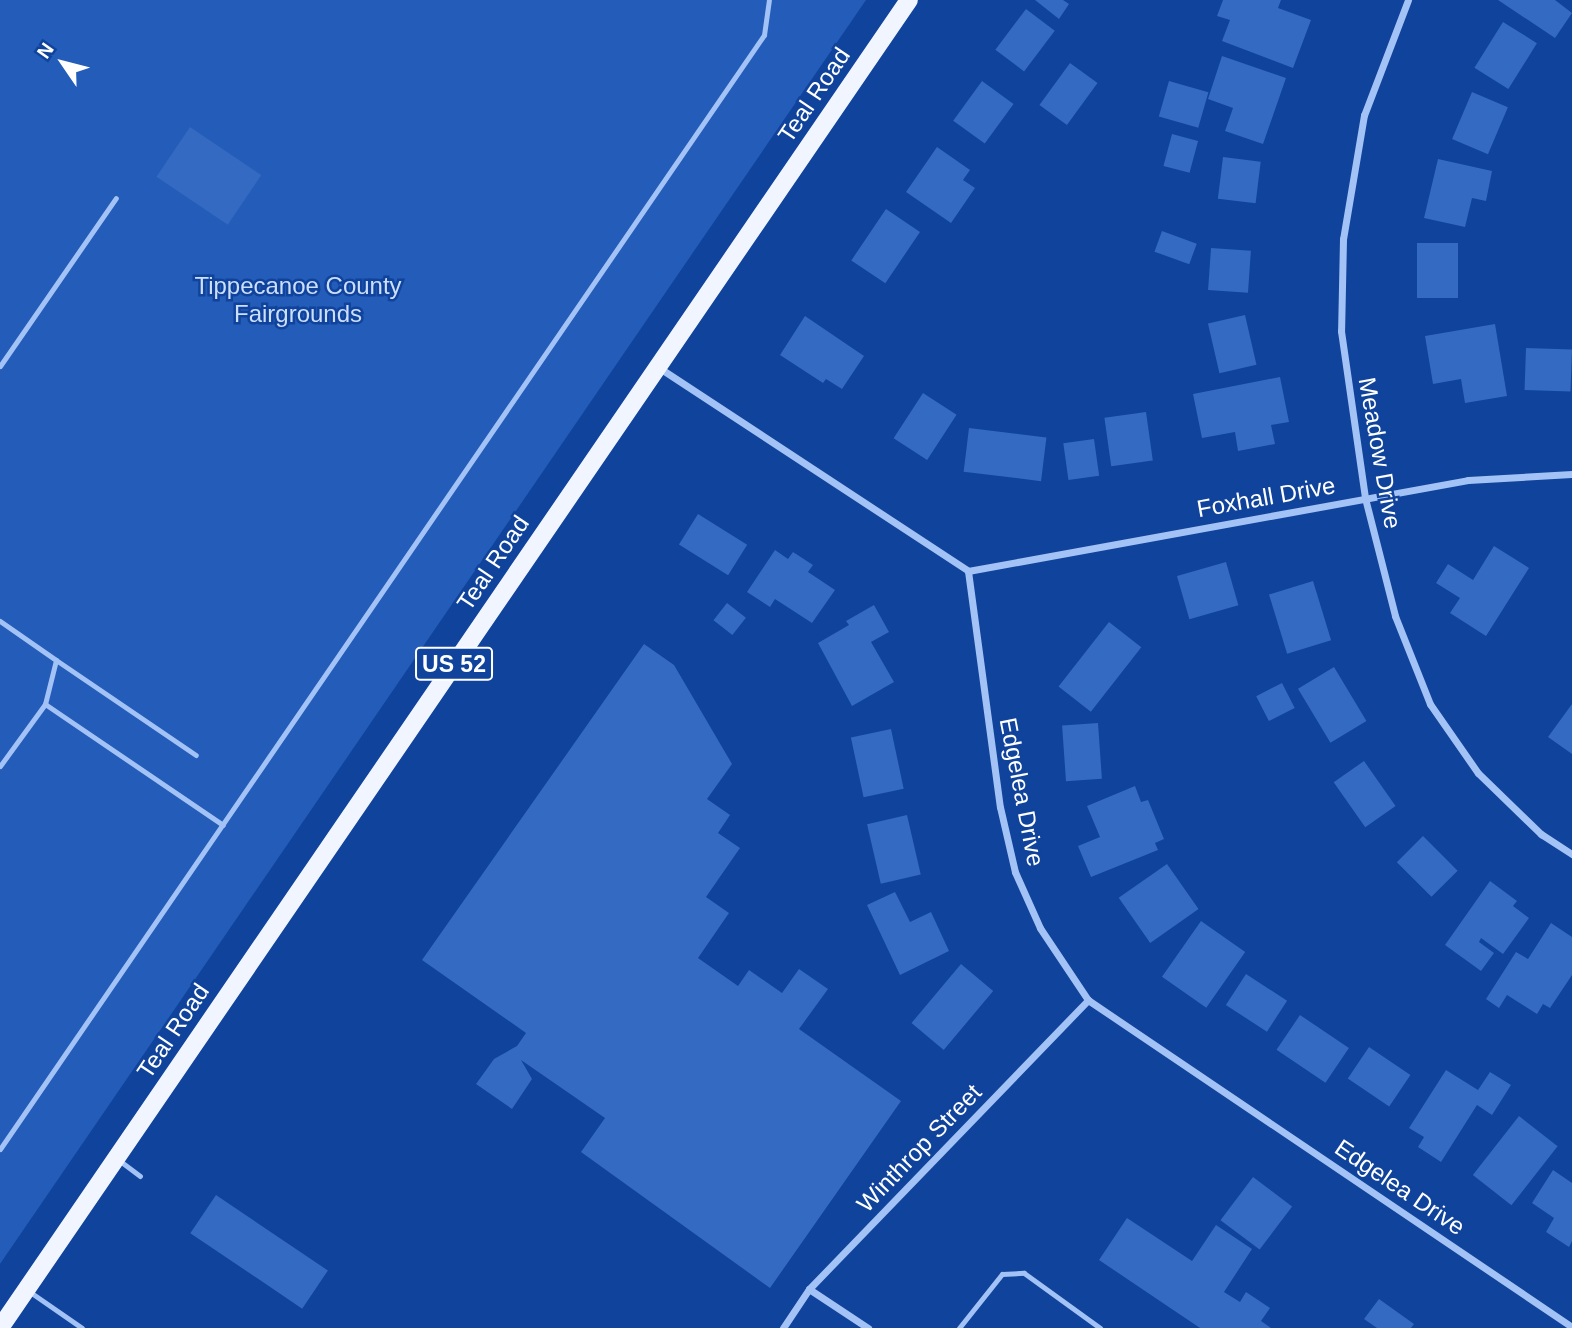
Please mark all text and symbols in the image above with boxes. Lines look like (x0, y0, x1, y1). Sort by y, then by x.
north arrow (28, 28, 98, 98)
text: N (33, 39, 58, 62)
street label: Teal Road (772, 42, 856, 148)
park label: Tippecanoe County Fairgrounds (194, 272, 402, 328)
street label: Meadow Drive (1353, 375, 1407, 531)
street label: Foxhall Drive (1195, 471, 1337, 523)
street label: Teal Road (451, 510, 535, 616)
road number: US 52 (414, 644, 494, 684)
street label: Edgelea Drive (993, 715, 1051, 869)
street label: Teal Road (131, 978, 215, 1084)
street label: Winthrop Street (851, 1078, 987, 1218)
street label: Edgelea Drive (1329, 1133, 1471, 1241)

